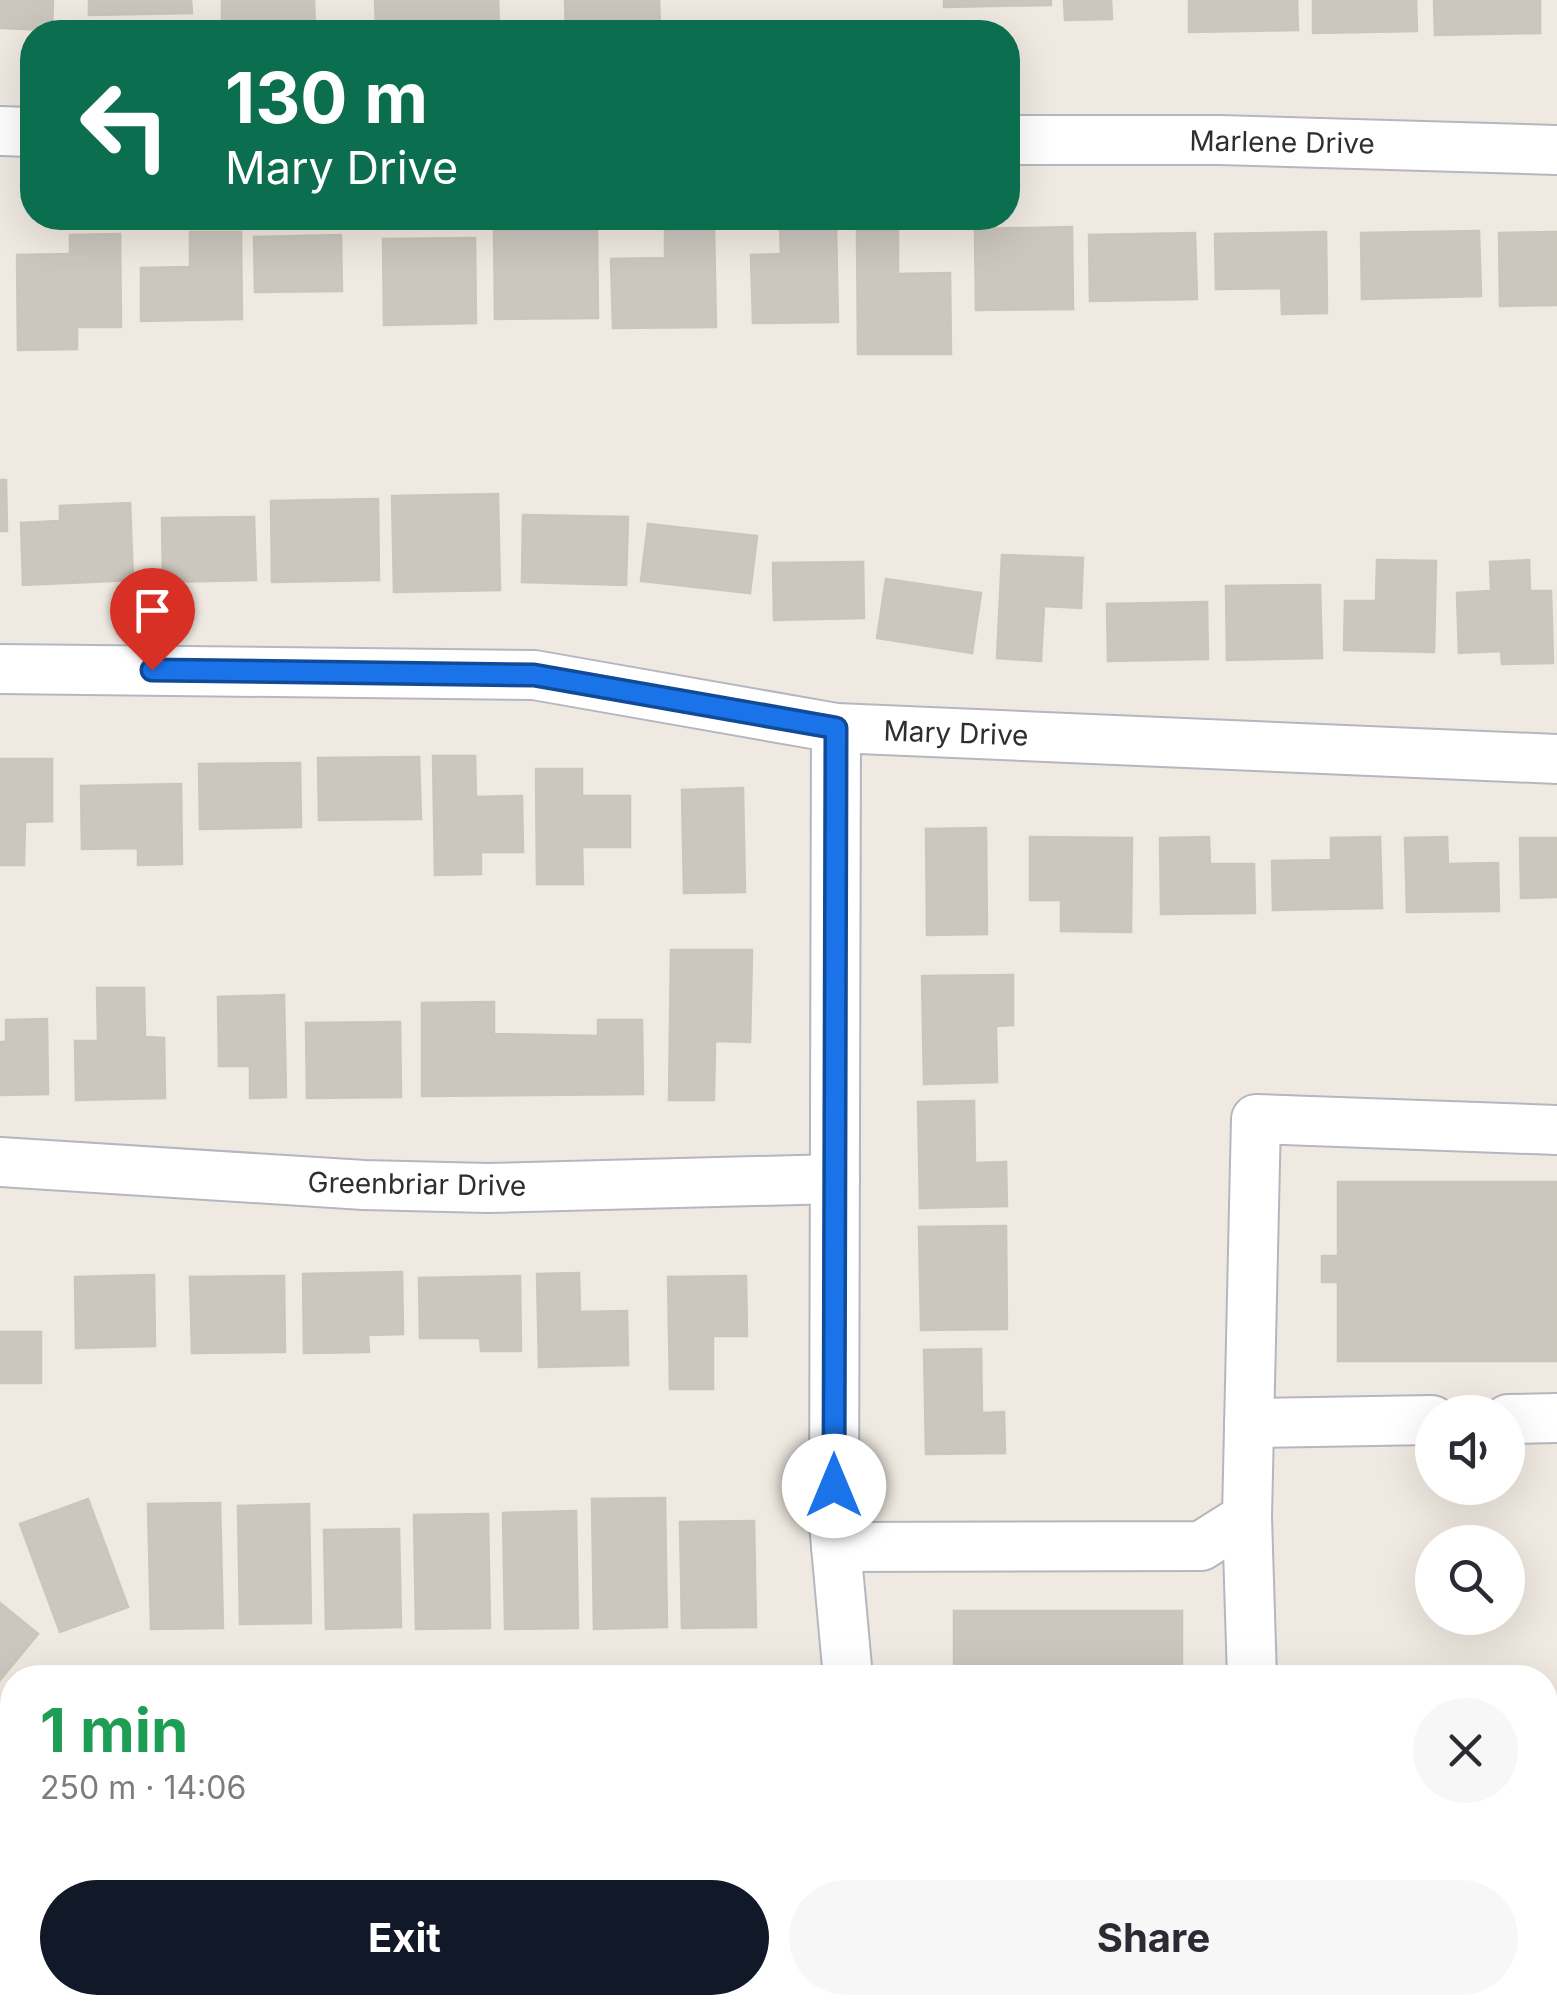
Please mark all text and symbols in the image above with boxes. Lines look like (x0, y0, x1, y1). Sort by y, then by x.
text: 130 m (225, 55, 428, 140)
icon: left (60, 60, 190, 190)
street label: Marlene Drive (1189, 123, 1375, 161)
text: Mary Drive (225, 140, 458, 195)
pin (110, 568, 195, 671)
icon: arrive (125, 583, 180, 638)
street label: Mary Drive (883, 713, 1029, 753)
street label: Greenbriar Drive (307, 1165, 527, 1203)
map controls (1415, 1395, 1525, 1635)
button: sound (1415, 1395, 1525, 1505)
position arrow (782, 1434, 886, 1538)
button: search (1415, 1525, 1525, 1635)
text: 1 min (40, 1694, 188, 1766)
button: close (1413, 1698, 1518, 1803)
text: 250 m · 14:06 (40, 1768, 246, 1807)
button: Exit (40, 1880, 769, 1995)
button: Share (789, 1880, 1518, 1995)

